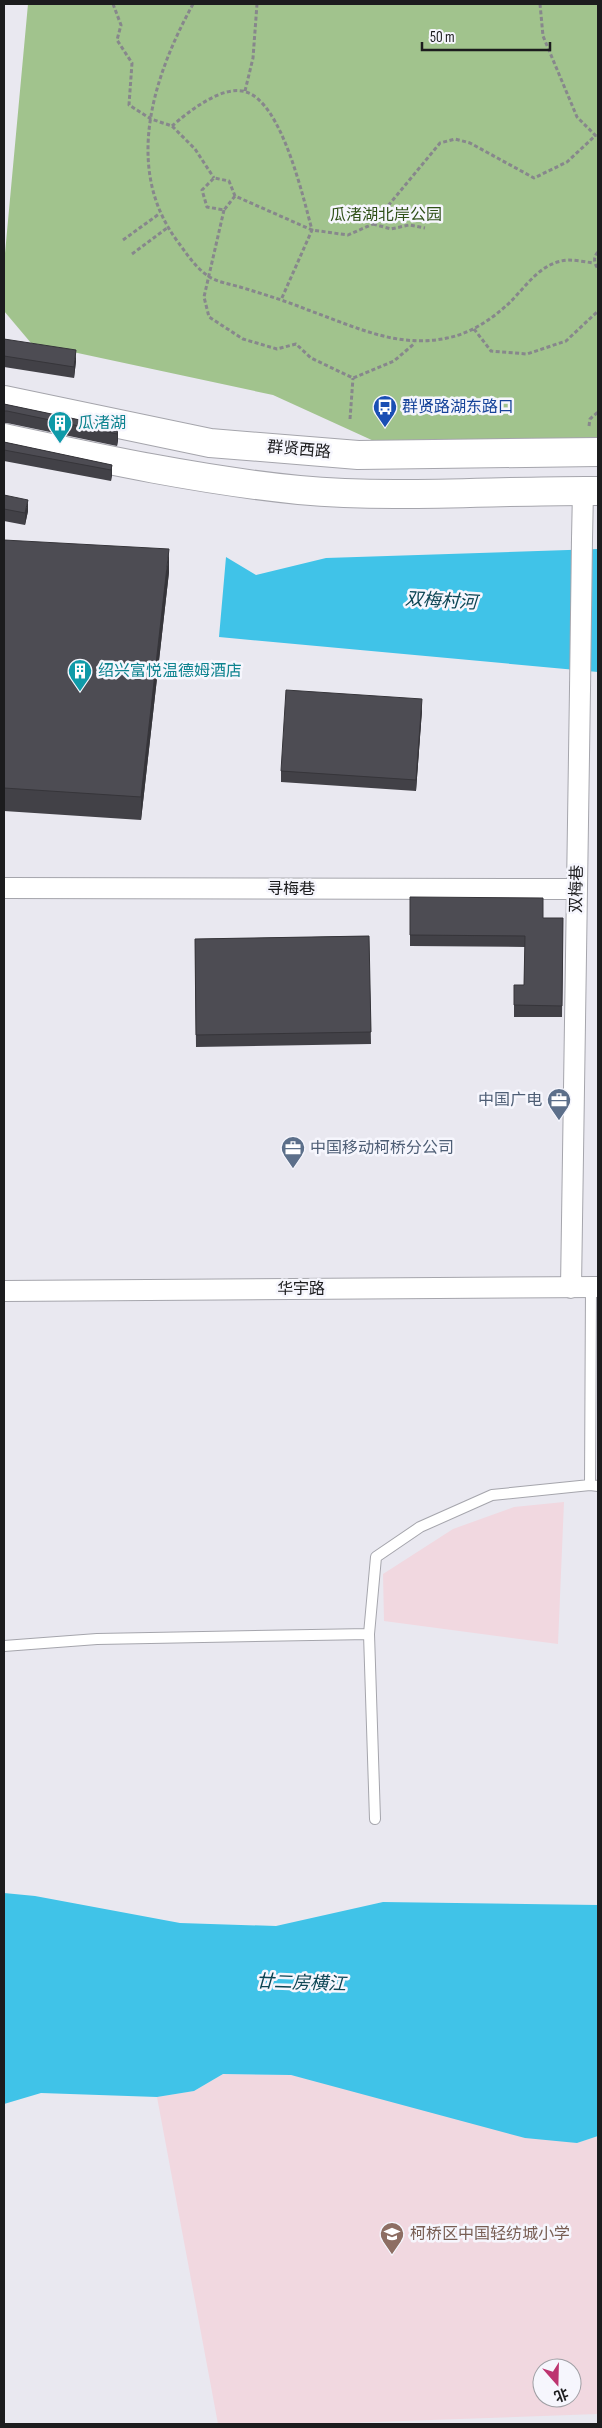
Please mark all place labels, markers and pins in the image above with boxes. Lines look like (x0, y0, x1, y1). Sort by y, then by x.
bus stop icon: 群贤路湖东路口 (372, 394, 398, 428)
place label: 群贤路湖东路口 (402, 398, 514, 417)
building icon: 瓜渚湖 (47, 410, 73, 444)
place label: 瓜渚湖 (78, 414, 126, 433)
building icon: 绍兴富悦温德姆酒店 (67, 658, 93, 692)
place label: 绍兴富悦温德姆酒店 (98, 662, 242, 681)
office icon: 中国广电 (546, 1087, 572, 1121)
place label: 中国广电 (478, 1091, 542, 1110)
office icon: 中国移动柯桥分公司 (280, 1135, 306, 1169)
place label: 中国移动柯桥分公司 (310, 1139, 454, 1158)
school or university icon: 柯桥区中国轻纺城小学 (379, 2221, 405, 2255)
place label: 柯桥区中国轻纺城小学 (410, 2225, 570, 2244)

